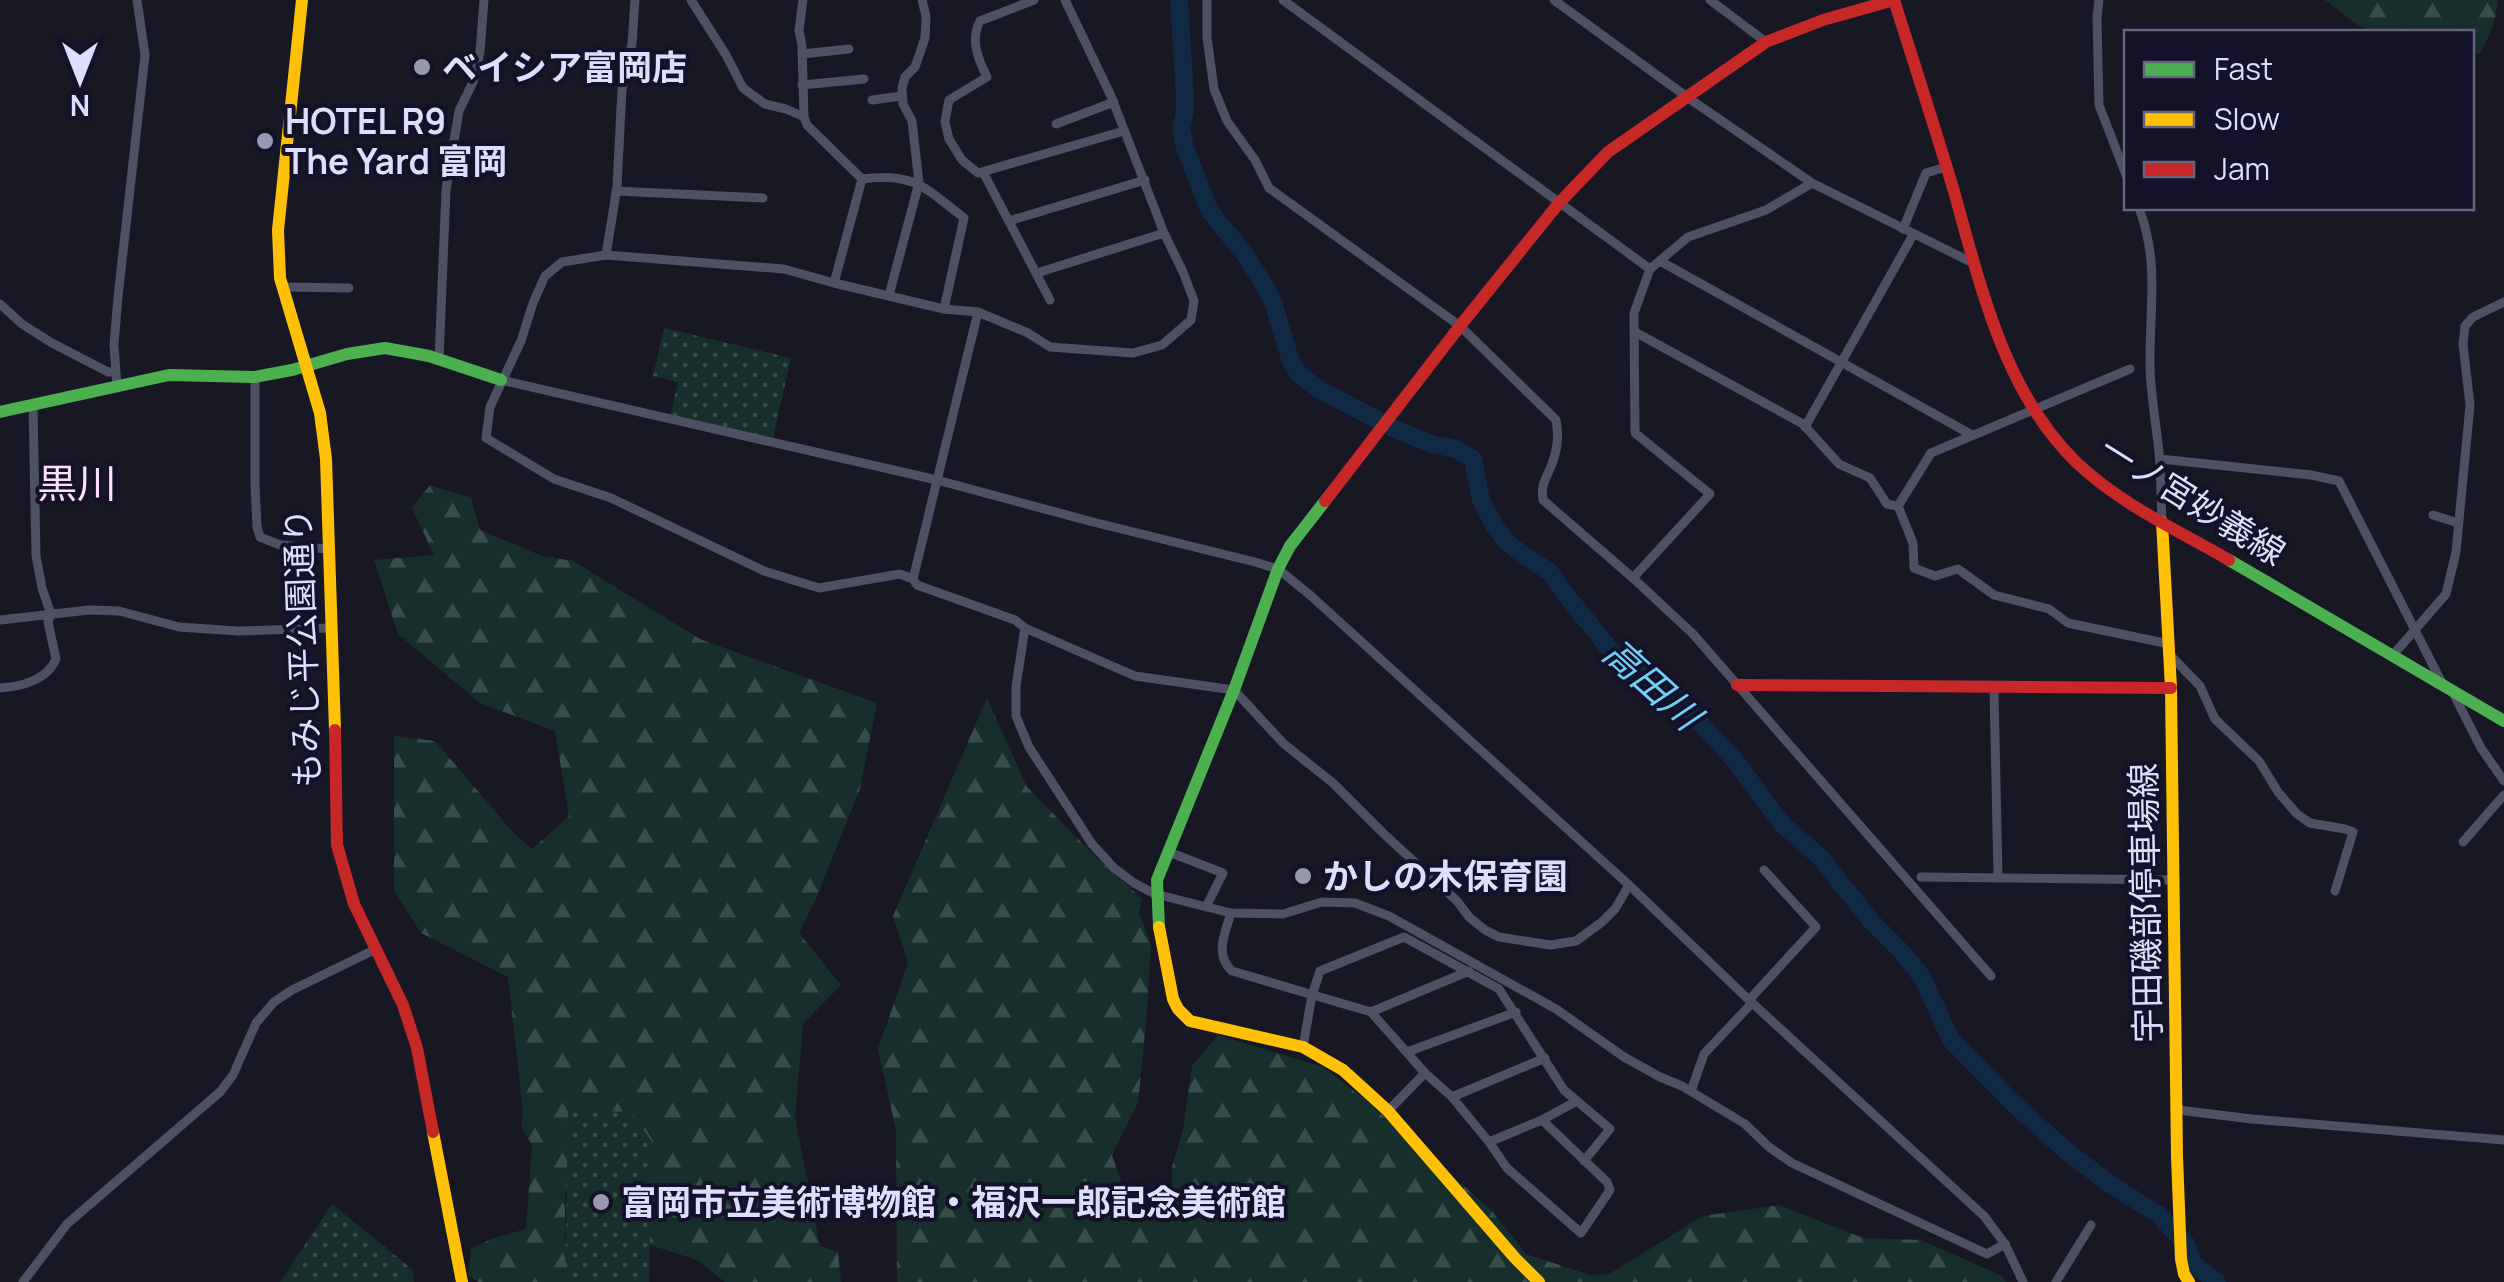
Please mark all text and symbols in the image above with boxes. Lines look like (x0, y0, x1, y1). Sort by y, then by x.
north arrow (30, 30, 130, 130)
legend (2124, 30, 2474, 210)
place label: ベイシア富岡店 (442, 43, 687, 91)
text: Fast (2214, 48, 2273, 89)
marker: ベイシア富岡店 (411, 56, 433, 78)
text: N (70, 87, 90, 125)
place label: HOTEL R9 The Yard 富岡 (285, 97, 507, 185)
text: Slow (2214, 98, 2280, 139)
marker: HOTEL R9 The Yard 富岡 (254, 130, 276, 152)
text: Jam (2214, 148, 2270, 189)
street label: 一ノ宮妙義線 (2091, 424, 2295, 576)
district label: 黒川 (37, 455, 117, 510)
street label: もみじ平公園通り (273, 507, 331, 789)
water label: 高田川 (1593, 626, 1716, 743)
street label: 宇田磯部停車場線 (2119, 763, 2171, 1043)
place label: かしの木保育園 (1323, 852, 1568, 900)
marker: かしの木保育園 (1292, 865, 1314, 887)
place label: 富岡市立美術博物館・福沢一郎記念美術館 (621, 1178, 1286, 1226)
marker: 富岡市立美術博物館・福沢一郎記念美術館 (590, 1191, 612, 1213)

